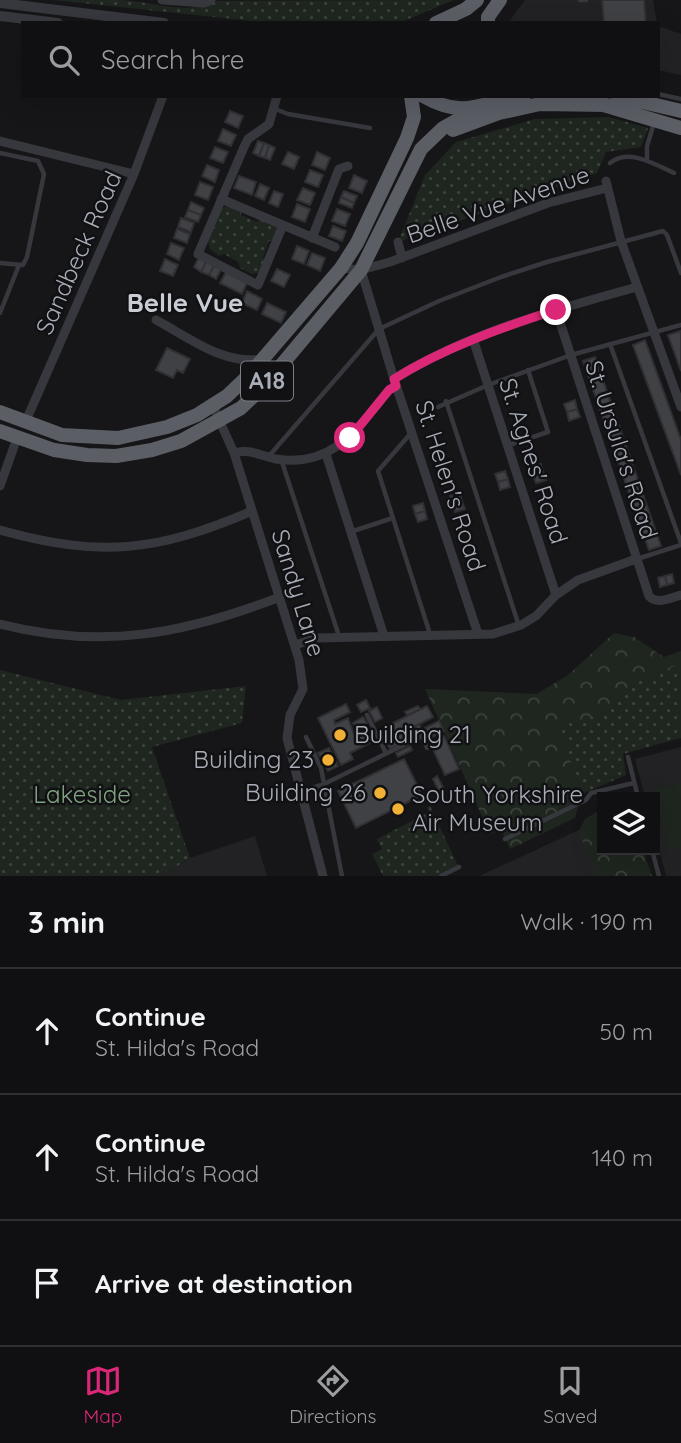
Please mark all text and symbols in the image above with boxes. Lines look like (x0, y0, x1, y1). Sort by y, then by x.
search box (21, 21, 660, 98)
icon: search (45, 41, 83, 79)
text: Search here (101, 43, 245, 76)
street label: Belle Vue Avenue (402, 159, 593, 249)
street label: Sandbeck Road (29, 166, 128, 339)
district label: Belle Vue (127, 286, 243, 319)
route end (540, 294, 571, 325)
street label: St. Ursula's Road (579, 357, 665, 543)
road number: A18 (241, 362, 293, 400)
street label: St. Agnes' Road (493, 374, 575, 547)
street label: St. Helen's Road (409, 396, 493, 575)
route start (334, 422, 365, 453)
street label: Sandy Lane (265, 525, 333, 660)
place label: Building 21 (354, 719, 471, 749)
marker: Building 21 (332, 727, 348, 743)
place label: Building 23 (193, 744, 314, 774)
marker: Building 23 (320, 752, 336, 768)
place label: Building 26 (245, 777, 366, 807)
park label: Lakeside (33, 779, 131, 809)
place label: South Yorkshire Air Museum (412, 779, 583, 837)
marker: Building 26 (372, 785, 388, 801)
map controls (597, 792, 660, 855)
button: layers (597, 792, 660, 855)
marker: South Yorkshire Air Museum (390, 801, 406, 817)
text: 3 min (28, 903, 105, 941)
text: Walk · 190 m (520, 907, 653, 936)
text: Continue (95, 1000, 206, 1033)
icon: ahead (28, 1012, 66, 1050)
text: 50 m (600, 1017, 653, 1046)
text: St. Hilda's Road (95, 1033, 259, 1062)
text: Continue (95, 1126, 206, 1159)
icon: ahead (28, 1138, 66, 1176)
text: 140 m (592, 1143, 653, 1172)
text: St. Hilda's Road (95, 1159, 259, 1188)
icon: arrive (28, 1264, 66, 1302)
text: Arrive at destination (95, 1267, 353, 1300)
tab: Map (84, 1362, 122, 1428)
tab: Directions (289, 1362, 376, 1428)
tab: Saved (543, 1362, 598, 1428)

